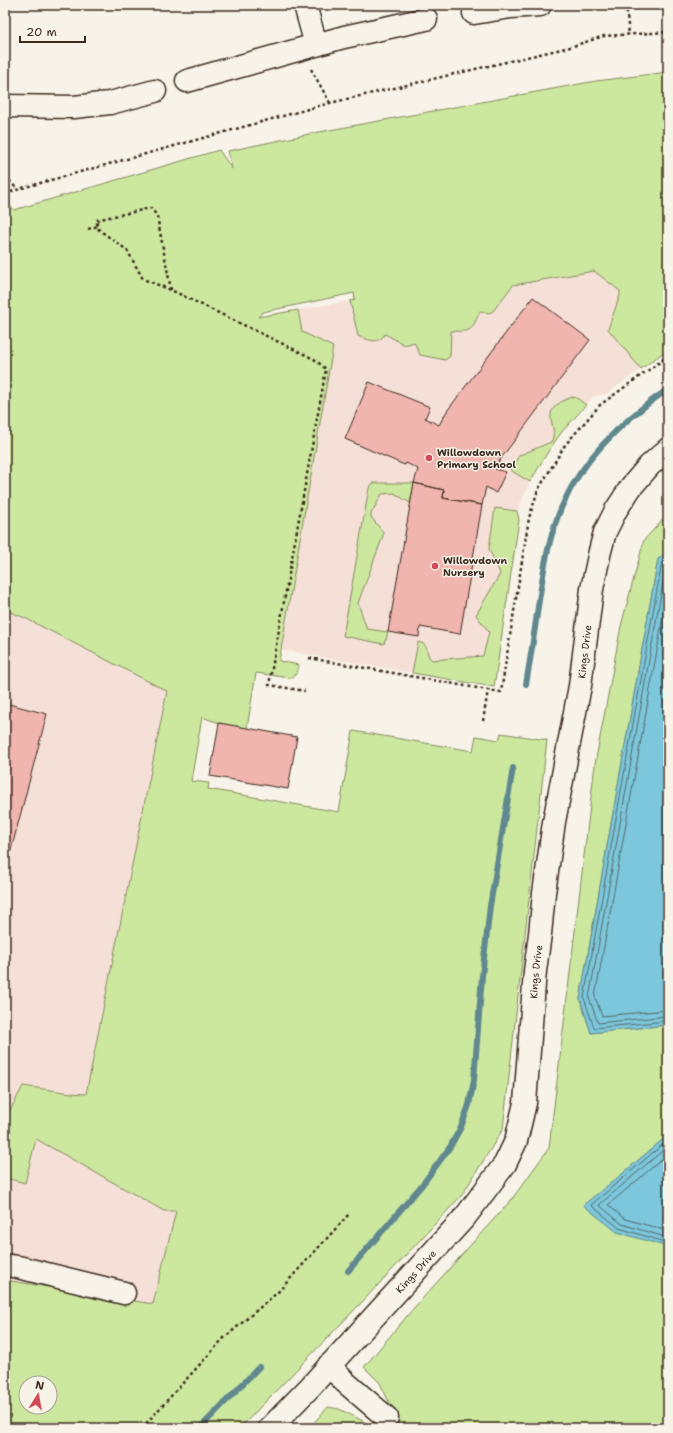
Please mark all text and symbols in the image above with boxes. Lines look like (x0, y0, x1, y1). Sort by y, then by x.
scale bar (20, 18, 85, 44)
text: 20 m (26, 24, 57, 40)
place label: Willowdown Primary School (437, 446, 517, 471)
marker: Willowdown Primary School (424, 453, 434, 463)
place label: Willowdown Nursery (443, 554, 508, 579)
marker: Willowdown Nursery (430, 561, 440, 571)
street label: Kings Drive (574, 624, 594, 679)
street label: Kings Drive (526, 944, 545, 999)
street label: Kings Drive (393, 1247, 439, 1296)
north arrow (18, 1375, 58, 1415)
text: N (34, 1377, 46, 1394)

